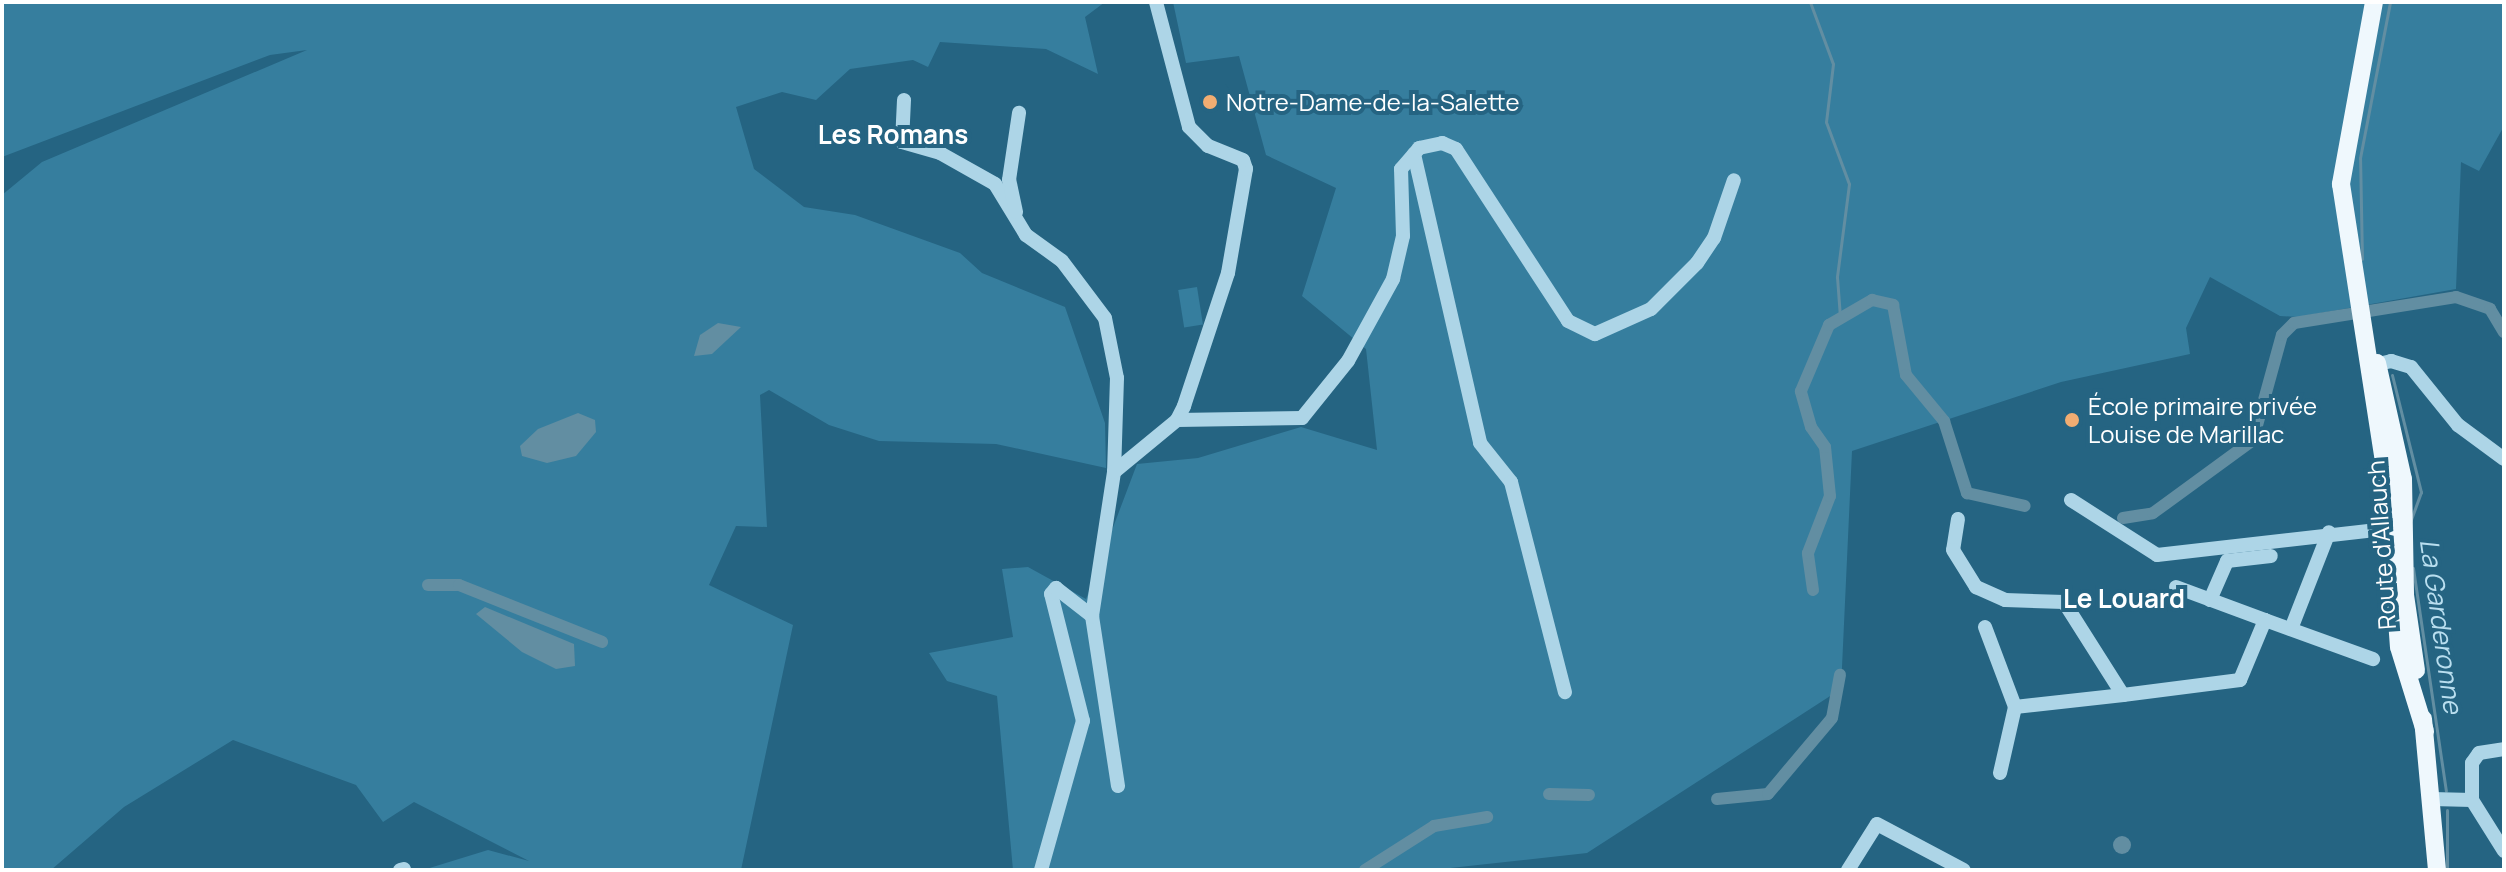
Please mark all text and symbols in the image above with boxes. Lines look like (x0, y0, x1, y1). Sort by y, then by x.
place label: Notre-Dame-de-la-Salette (1226, 88, 1520, 116)
marker: Notre-Dame-de-la-Salette (1201, 93, 1219, 111)
district label: Les Romans (818, 119, 968, 151)
place label: École primaire privée Louise de Marillac (2088, 392, 2317, 448)
marker: École primaire privée Louise de Marillac (2063, 411, 2081, 429)
street label: Route d'Allauch (2361, 459, 2401, 631)
water label: La Garderonne (2413, 537, 2469, 715)
district label: Le Louard (2063, 583, 2185, 615)

